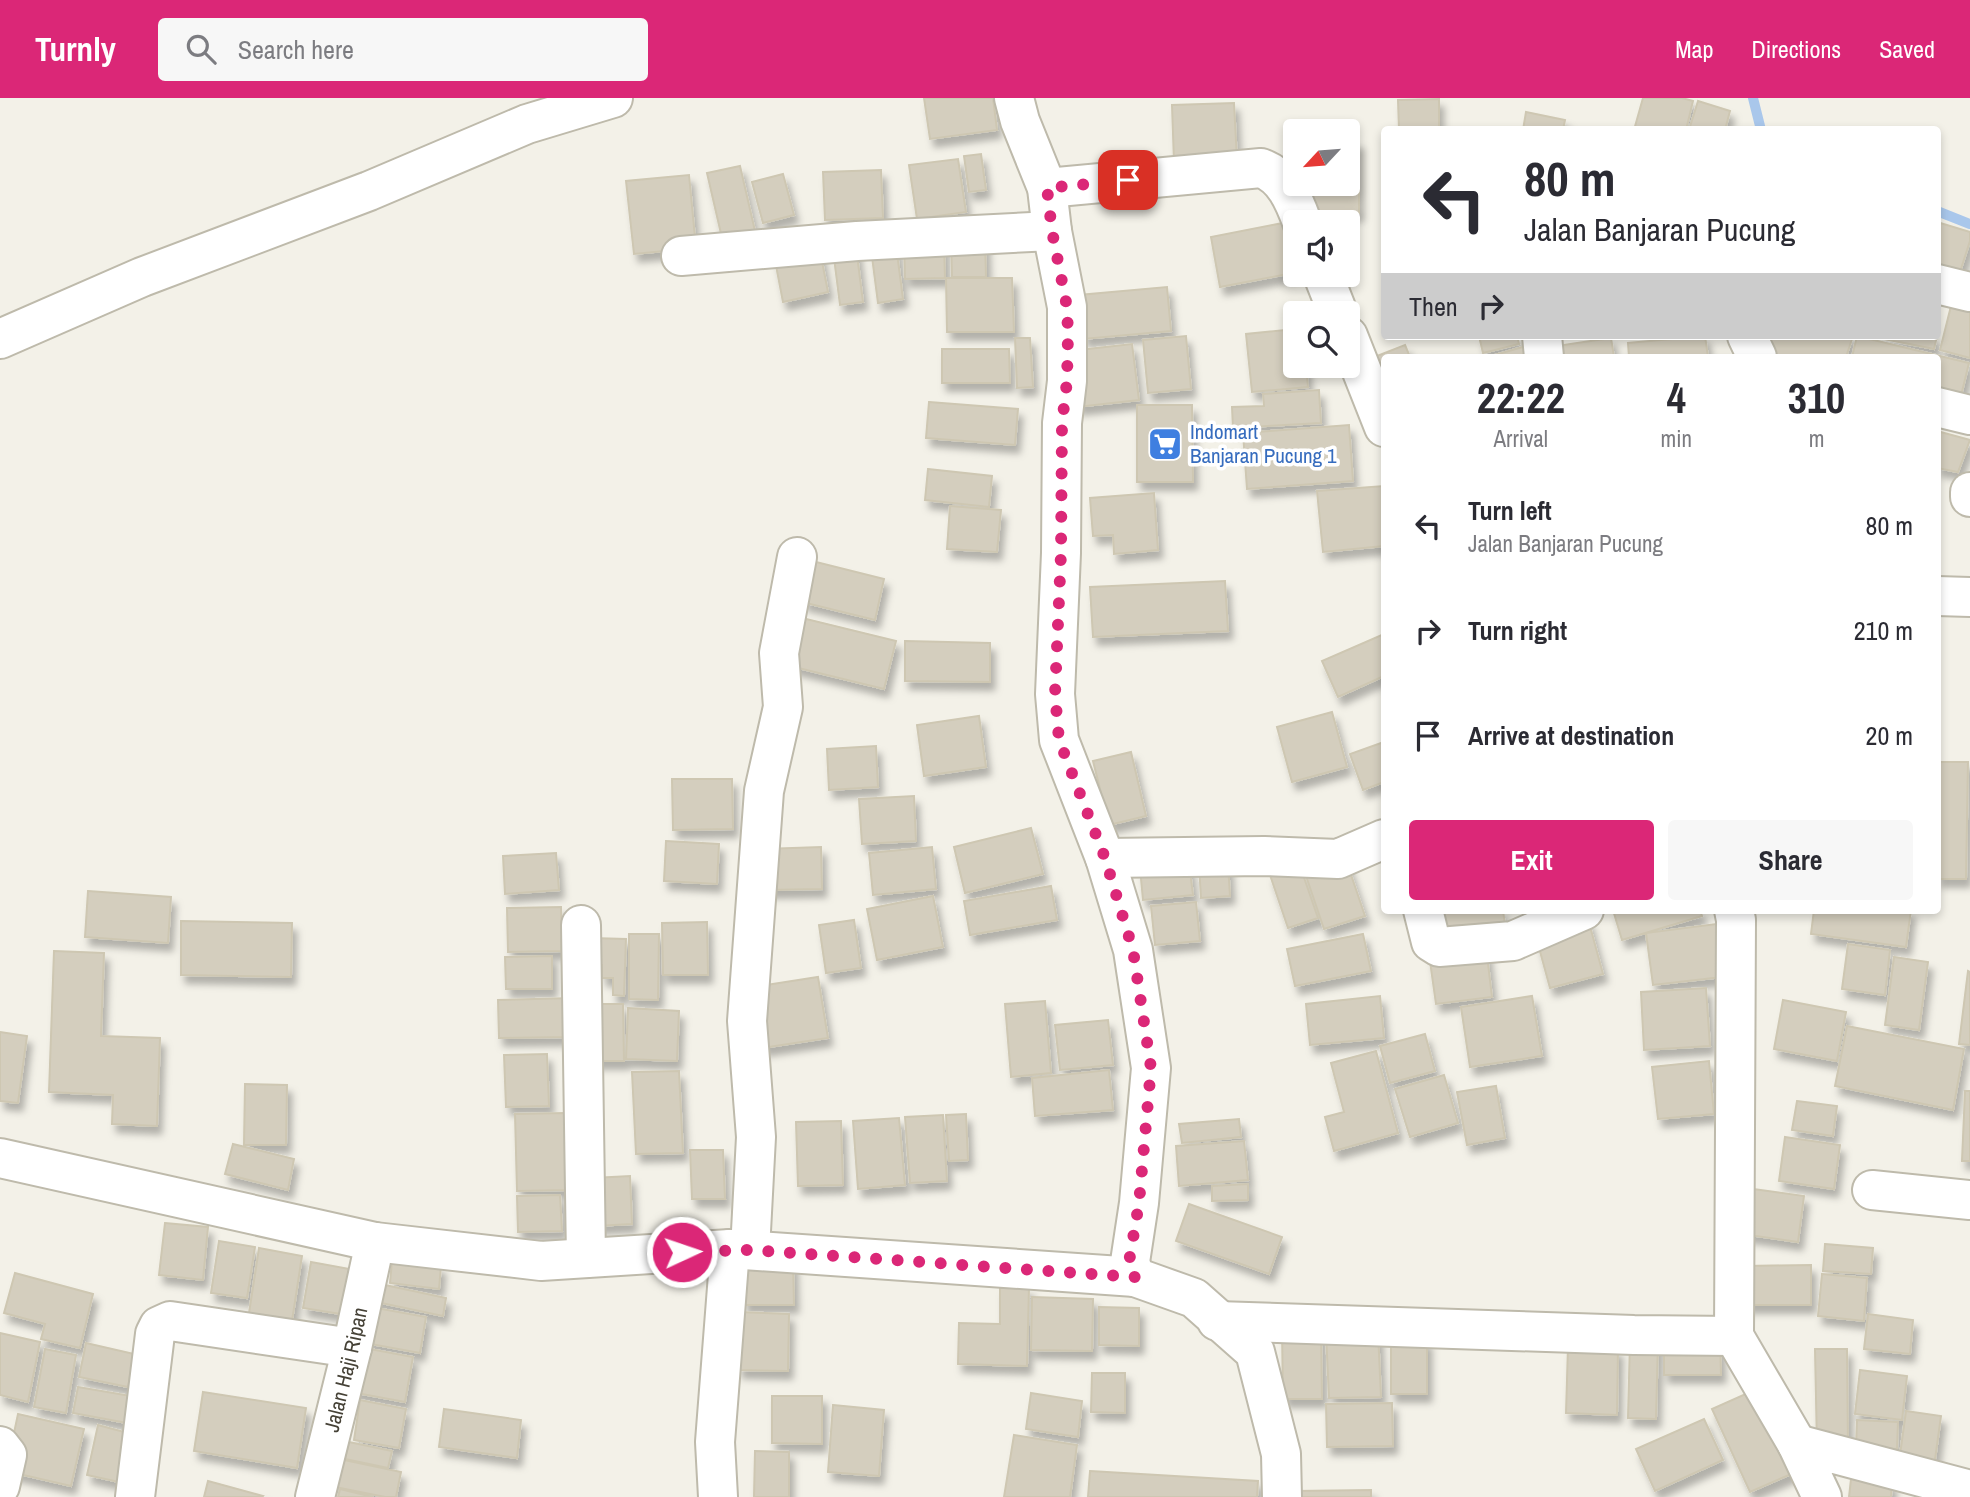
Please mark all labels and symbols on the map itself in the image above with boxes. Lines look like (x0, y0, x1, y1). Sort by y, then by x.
north arrow (1283, 119, 1360, 196)
pin (1098, 150, 1158, 210)
place label: Indomart Banjaran Pucung 1 (1190, 417, 1337, 470)
supermarket icon: Indomart Banjaran Pucung 1 (1146, 425, 1184, 463)
position arrow (645, 1215, 719, 1289)
street label: Jalan Haji Ripan (317, 1305, 374, 1435)

